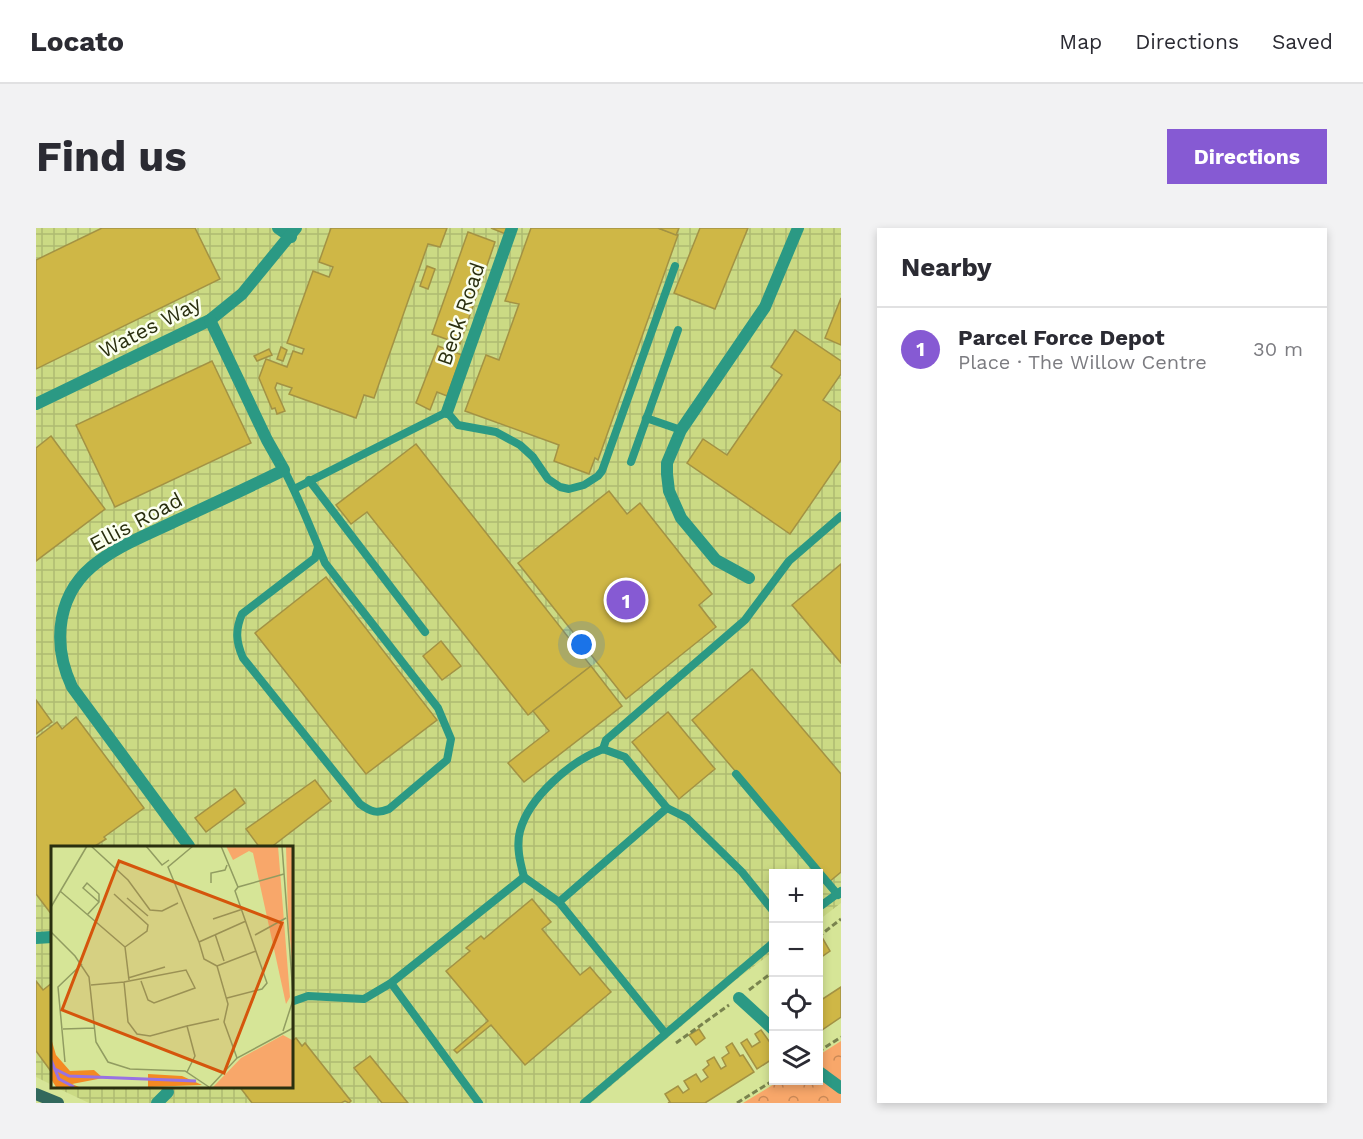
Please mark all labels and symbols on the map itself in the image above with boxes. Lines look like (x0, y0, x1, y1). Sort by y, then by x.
street label: Beck Road (431, 259, 490, 369)
street label: Wates Way (95, 290, 205, 363)
street label: Ellis Road (85, 487, 186, 556)
pin: 1 (606, 578, 646, 622)
your location (567, 630, 596, 659)
inset map (51, 846, 292, 1088)

